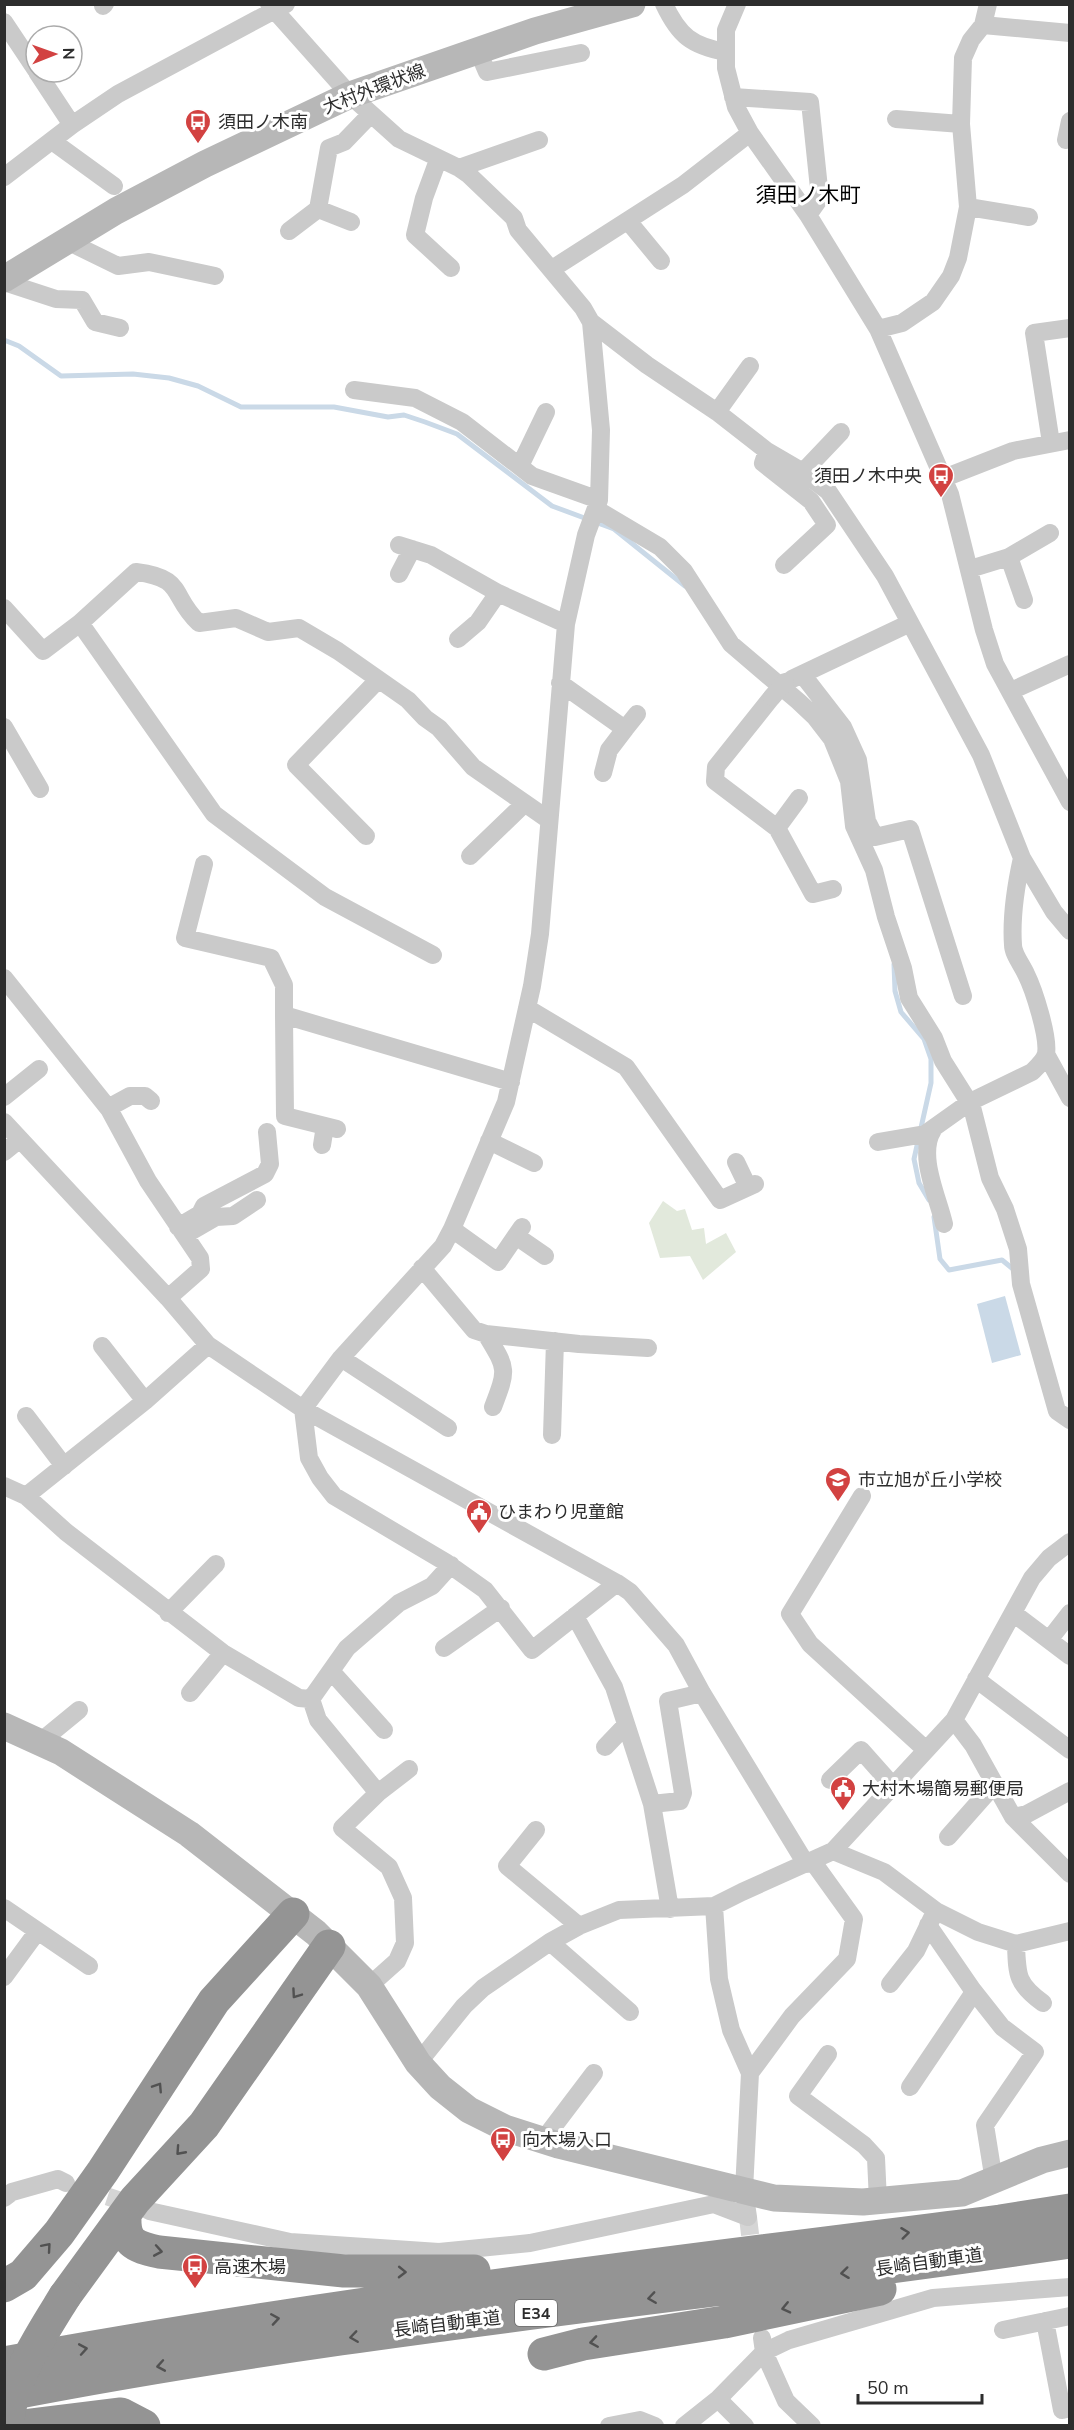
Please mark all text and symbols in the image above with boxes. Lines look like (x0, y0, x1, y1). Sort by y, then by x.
north arrow (24, 24, 84, 84)
text: N (57, 48, 79, 60)
street label: 大村外環状線 (319, 58, 429, 120)
bus stop icon: 須田ノ木南 (183, 107, 213, 145)
place label: 須田ノ木南 (218, 110, 308, 134)
district label: 須田ノ木町 (756, 181, 861, 209)
bus stop icon: 須田ノ木中央 (926, 461, 956, 499)
place label: 須田ノ木中央 (814, 464, 922, 488)
school or university icon: 市立旭が丘小学校 (823, 1465, 853, 1503)
place label: 市立旭が丘小学校 (858, 1468, 1002, 1492)
public building icon: ひまわり児童館 (464, 1497, 494, 1535)
place label: ひまわり児童館 (498, 1500, 624, 1524)
public building icon: 大村木場簡易郵便局 (828, 1774, 858, 1812)
place label: 大村木場簡易郵便局 (862, 1777, 1024, 1801)
one-way arrow (292, 1987, 303, 1998)
one-way arrow (150, 2083, 162, 2093)
bus stop icon: 向木場入口 (488, 2125, 518, 2163)
place label: 向木場入口 (522, 2128, 612, 2152)
one-way arrow (176, 2144, 187, 2154)
one-way arrow (900, 2228, 909, 2240)
one-way arrow (40, 2243, 51, 2254)
street label: 長崎自動車道 (874, 2243, 984, 2281)
one-way arrow (153, 2244, 163, 2257)
bus stop icon: 高速木場 (180, 2252, 210, 2290)
place label: 高速木場 (214, 2255, 286, 2279)
one-way arrow (398, 2266, 407, 2279)
one-way arrow (841, 2266, 850, 2278)
one-way arrow (647, 2291, 656, 2303)
road number: E34 (515, 2300, 557, 2326)
one-way arrow (781, 2301, 791, 2314)
street label: 長崎自動車道 (392, 2306, 502, 2342)
one-way arrow (270, 2313, 280, 2326)
one-way arrow (350, 2330, 359, 2342)
one-way arrow (590, 2336, 599, 2348)
one-way arrow (78, 2343, 87, 2355)
one-way arrow (157, 2359, 167, 2372)
scale bar (858, 2367, 982, 2405)
text: 50 m (867, 2376, 909, 2400)

